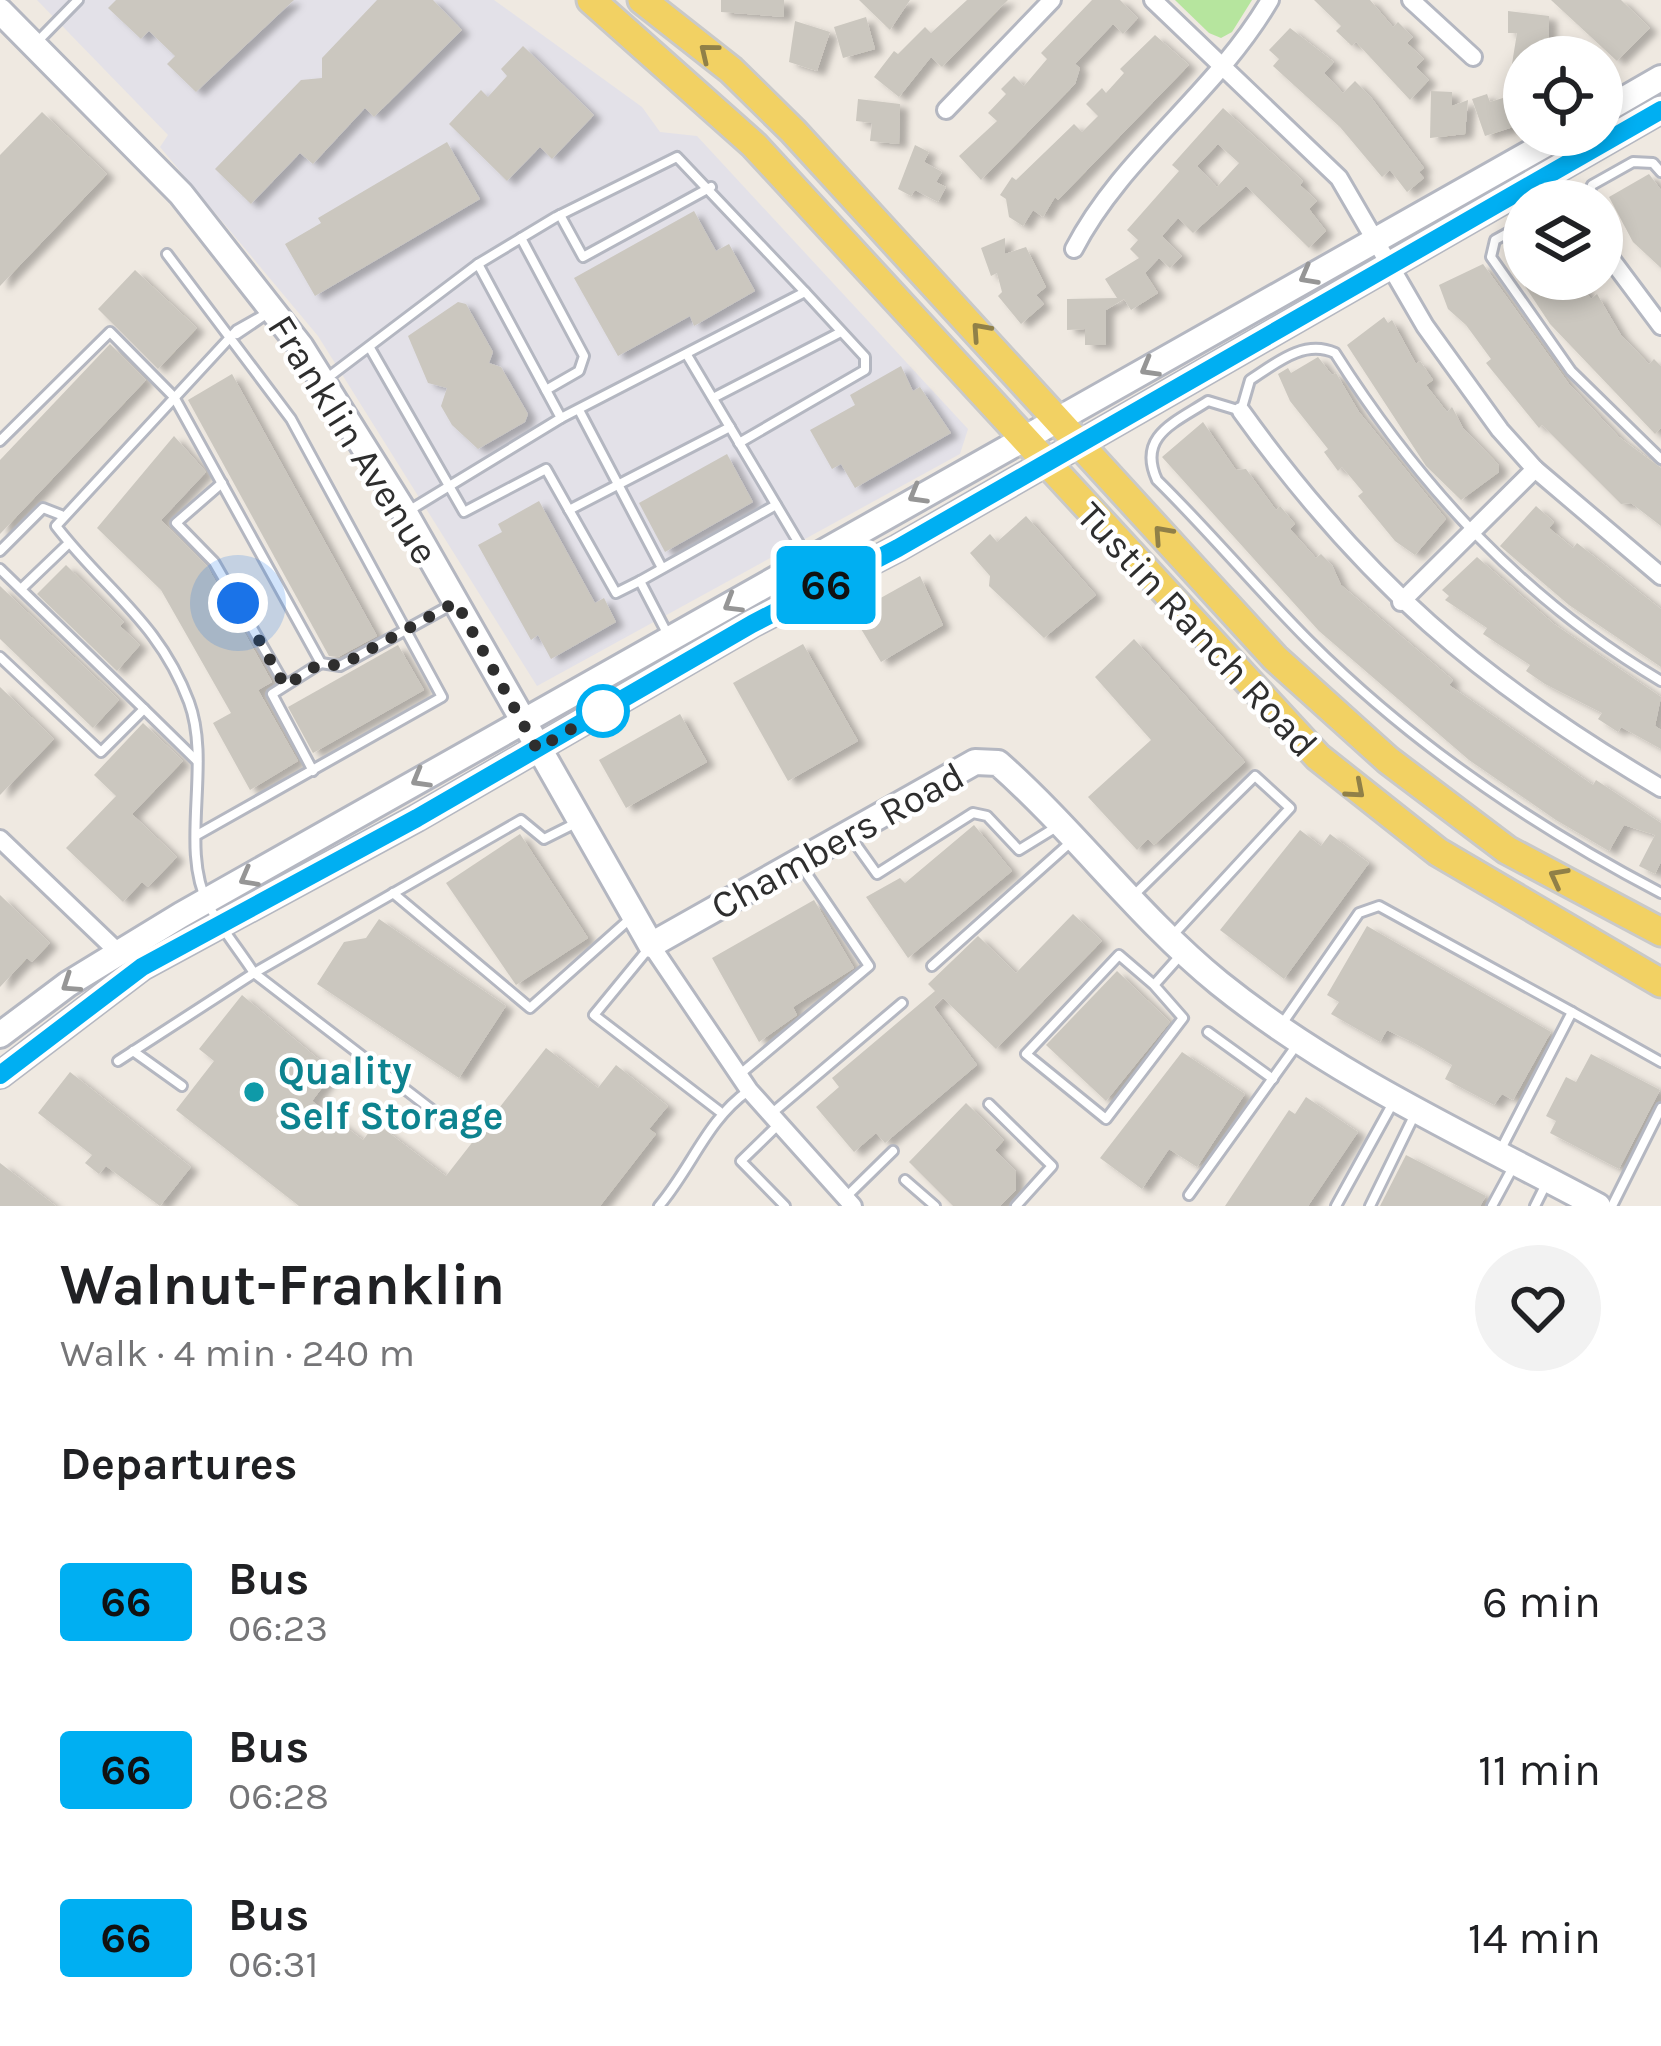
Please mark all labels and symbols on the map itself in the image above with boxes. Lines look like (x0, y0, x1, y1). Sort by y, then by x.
one-way arrow (700, 45, 722, 66)
one-way arrow (1299, 262, 1320, 285)
street label: Franklin Avenue (258, 306, 448, 573)
one-way arrow (973, 323, 994, 344)
one-way arrow (1141, 354, 1162, 377)
one-way arrow (908, 481, 929, 504)
street label: Tustin Ranch Road (1067, 493, 1327, 767)
one-way arrow (1155, 526, 1176, 547)
line badge: 66 (772, 546, 880, 624)
your location (208, 573, 268, 633)
one-way arrow (723, 590, 745, 613)
unlabelled marker (578, 686, 628, 736)
street label: Chambers Road (703, 752, 972, 929)
one-way arrow (411, 765, 432, 788)
one-way arrow (1342, 776, 1364, 798)
one-way arrow (239, 864, 260, 887)
one-way arrow (1549, 868, 1570, 891)
one-way arrow (61, 969, 83, 991)
place label: Quality Self Storage (278, 1048, 503, 1139)
marker: Quality Self Storage (241, 1079, 267, 1105)

